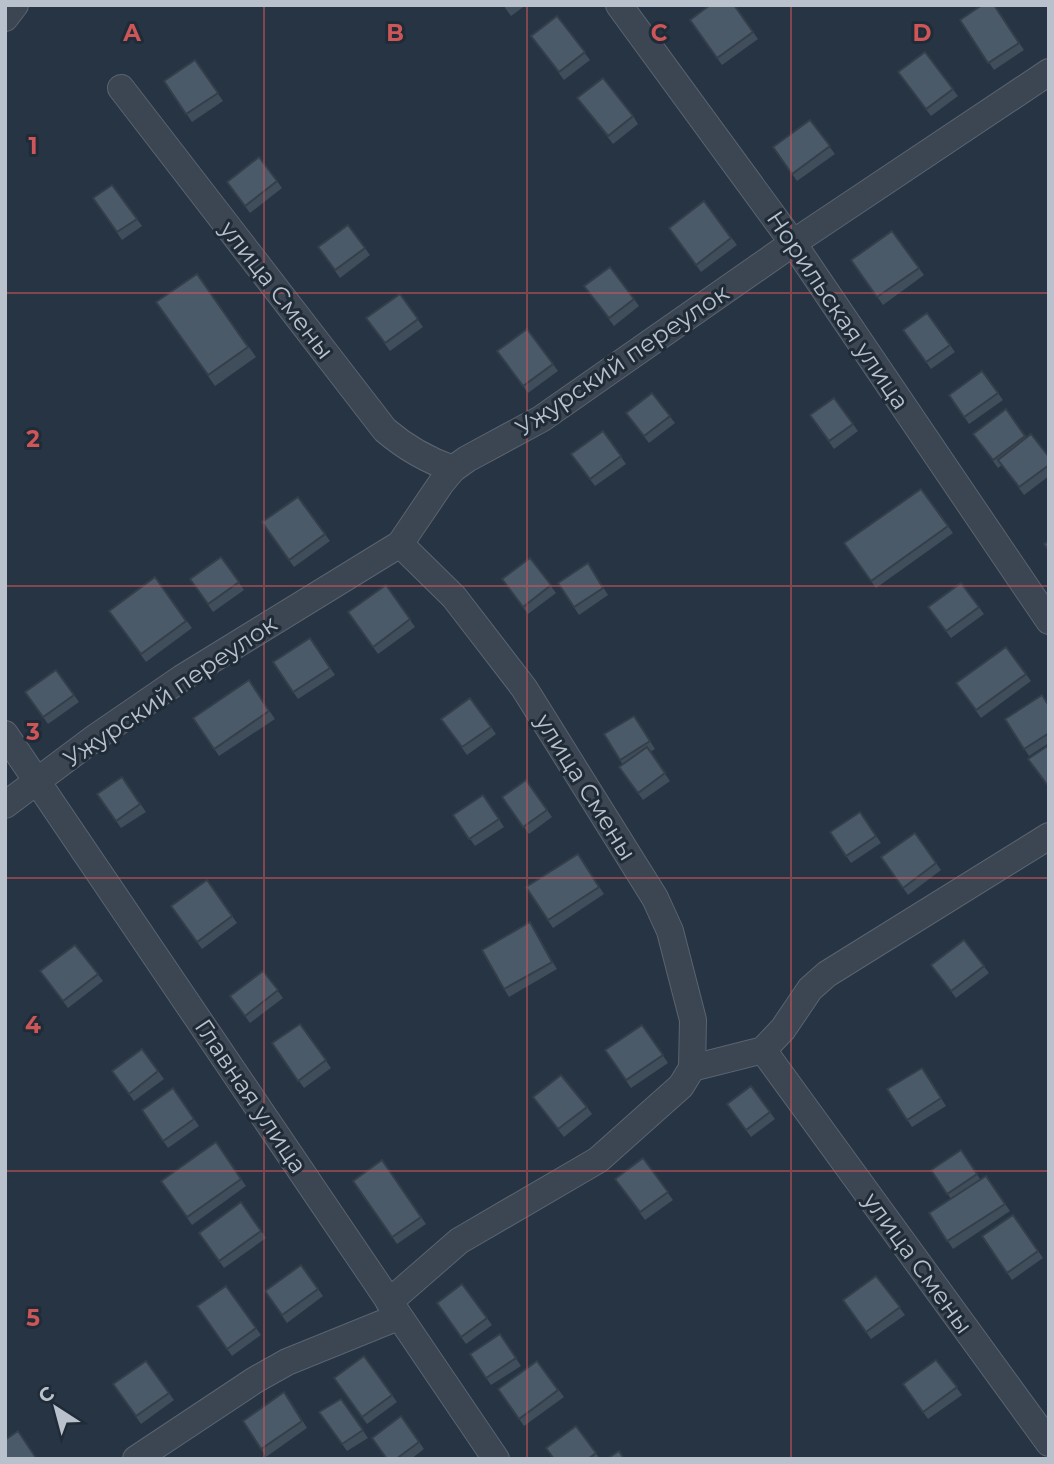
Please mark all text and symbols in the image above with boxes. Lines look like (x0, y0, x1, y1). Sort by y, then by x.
text: A (122, 19, 141, 47)
text: B (386, 19, 404, 47)
text: C (651, 19, 668, 47)
text: D (913, 19, 932, 47)
text: 1 (28, 132, 38, 160)
street label: Норильская улица (761, 205, 915, 415)
street label: улица Смены (213, 214, 340, 365)
street label: Ужурский переулок (510, 278, 734, 442)
text: 2 (26, 425, 40, 453)
street label: Ужурский переулок (58, 609, 282, 773)
street label: улица Смены (529, 708, 643, 866)
text: 3 (25, 718, 40, 746)
text: 4 (25, 1011, 41, 1039)
street label: Главная улица (189, 1013, 313, 1179)
street label: улица Смены (857, 1186, 979, 1339)
text: 5 (26, 1304, 40, 1332)
north arrow (21, 1373, 91, 1443)
text: С (34, 1381, 59, 1408)

